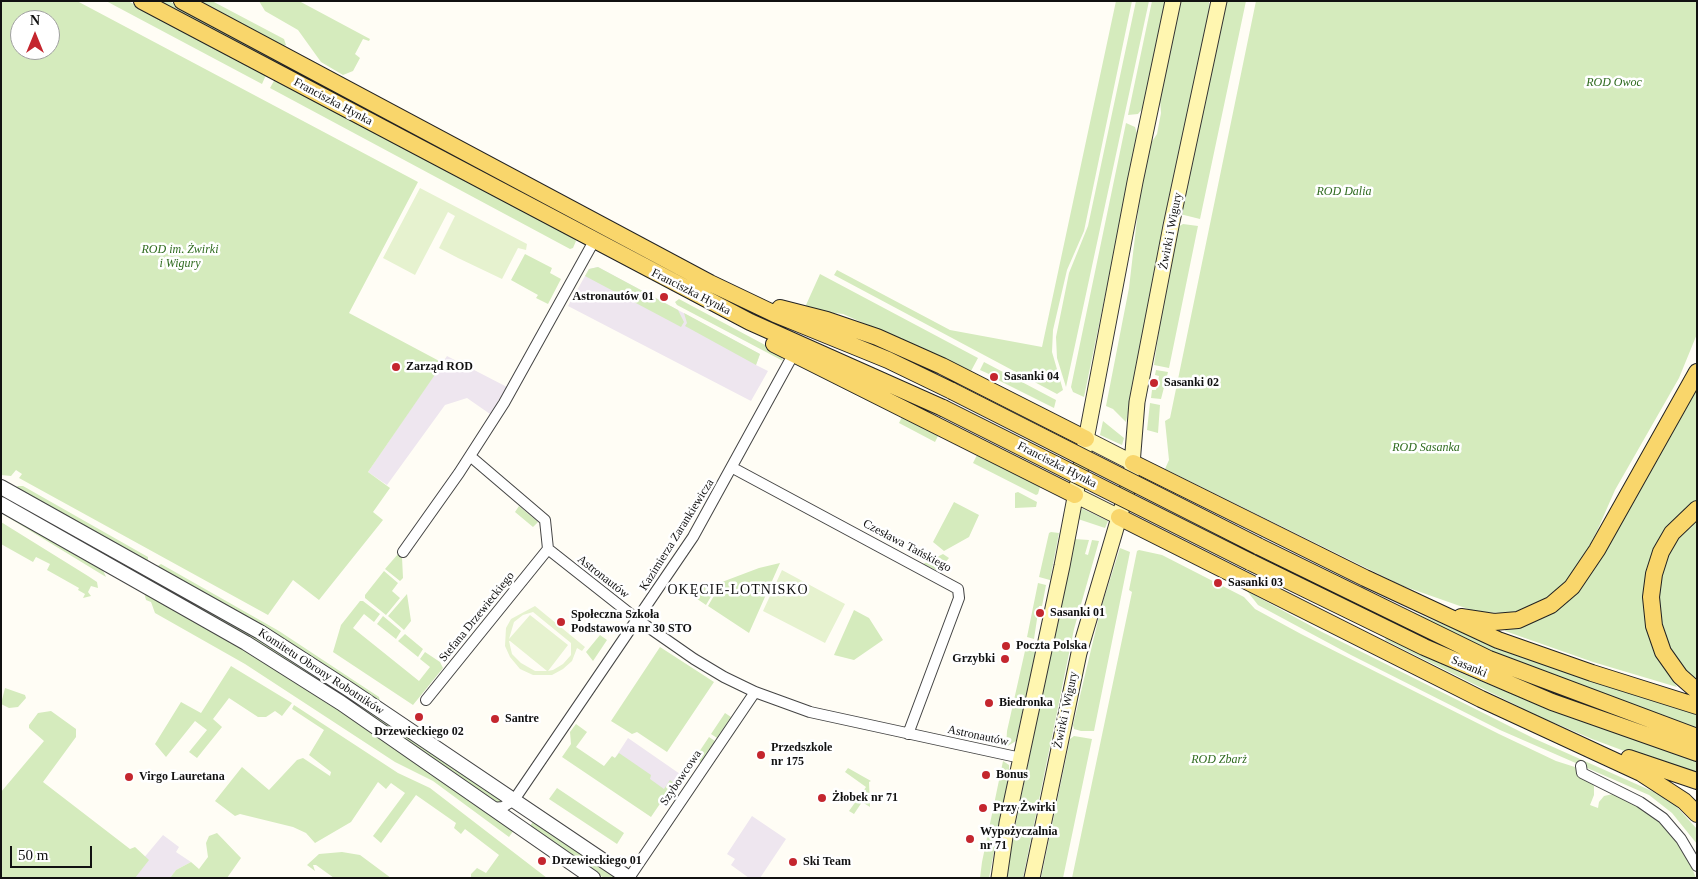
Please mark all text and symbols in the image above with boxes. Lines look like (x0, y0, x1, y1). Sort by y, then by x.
north arrow (10, 10, 60, 60)
text: N (30, 13, 40, 28)
street label: Franciszka Hynka (291, 75, 375, 129)
park label: ROD Owoc (1586, 76, 1642, 90)
park label: ROD Dalia (1317, 185, 1371, 199)
street label: Żwirki i Wigury (1156, 191, 1186, 271)
park label: ROD im. Żwirki i Wigury (141, 243, 219, 271)
street label: Franciszka Hynka (649, 266, 733, 318)
place label: Astronautów 01 (573, 290, 654, 304)
marker: Astronautów 01 (658, 291, 670, 303)
place label: Zarząd ROD (406, 360, 473, 374)
marker: Zarząd ROD (390, 361, 402, 373)
place label: Sasanki 04 (1004, 370, 1059, 384)
marker: Sasanki 04 (988, 371, 1000, 383)
place label: Sasanki 02 (1164, 376, 1219, 390)
marker: Sasanki 02 (1148, 377, 1160, 389)
street label: Franciszka Hynka (1015, 439, 1099, 491)
park label: ROD Sasanka (1392, 441, 1460, 455)
street label: Kazimierza Zarankiewicza (637, 477, 717, 593)
street label: Czesława Tańskiego (860, 517, 954, 575)
street label: Astronautów (574, 552, 632, 602)
street label: Stefana Drzewieckiego (436, 569, 518, 665)
place label: Sasanki 03 (1228, 576, 1283, 590)
marker: Sasanki 03 (1212, 577, 1224, 589)
district label: OKĘCIE-LOTNISKO (666, 582, 810, 598)
place label: Sasanki 01 (1050, 606, 1105, 620)
marker: Sasanki 01 (1034, 607, 1046, 619)
place label: Społeczna Szkoła Podstawowa nr 30 STO (571, 608, 692, 636)
marker: Społeczna Szkoła Podstawowa nr 30 STO (555, 616, 567, 628)
street label: Komitetu Obrony Robotników (255, 626, 387, 718)
place label: Poczta Polska (1016, 639, 1087, 653)
marker: Poczta Polska (1000, 640, 1012, 652)
place label: Grzybki (952, 652, 995, 666)
marker: Grzybki (999, 653, 1011, 665)
street label: Sasanki (1449, 653, 1489, 681)
street label: Żwirki i Wigury (1051, 670, 1081, 750)
place label: Biedronka (999, 696, 1053, 710)
marker: Biedronka (983, 697, 995, 709)
marker: Drzewieckiego 02 (413, 711, 425, 723)
place label: Santre (505, 712, 539, 726)
marker: Santre (489, 713, 501, 725)
street label: Astronautów (946, 723, 1010, 749)
place label: Drzewieckiego 02 (374, 725, 464, 739)
place label: Przedszkole nr 175 (771, 741, 832, 769)
street label: Szybowcowa (657, 747, 705, 809)
marker: Przedszkole nr 175 (755, 749, 767, 761)
park label: ROD Zbarż (1191, 753, 1247, 767)
place label: Bonus (996, 768, 1028, 782)
marker: Bonus (980, 769, 992, 781)
place label: Virgo Lauretana (139, 770, 225, 784)
marker: Virgo Lauretana (123, 771, 135, 783)
place label: Żłobek nr 71 (832, 791, 898, 805)
marker: Żłobek nr 71 (816, 792, 828, 804)
place label: Przy Żwirki (993, 801, 1055, 815)
marker: Przy Żwirki (977, 802, 989, 814)
place label: Wypożyczalnia nr 71 (980, 825, 1058, 853)
marker: Wypożyczalnia nr 71 (964, 833, 976, 845)
scale bar (12, 836, 95, 868)
text: 50 m (18, 847, 48, 863)
place label: Drzewieckiego 01 (552, 854, 642, 868)
marker: Drzewieckiego 01 (536, 855, 548, 867)
place label: Ski Team (803, 855, 851, 869)
marker: Ski Team (787, 856, 799, 868)

